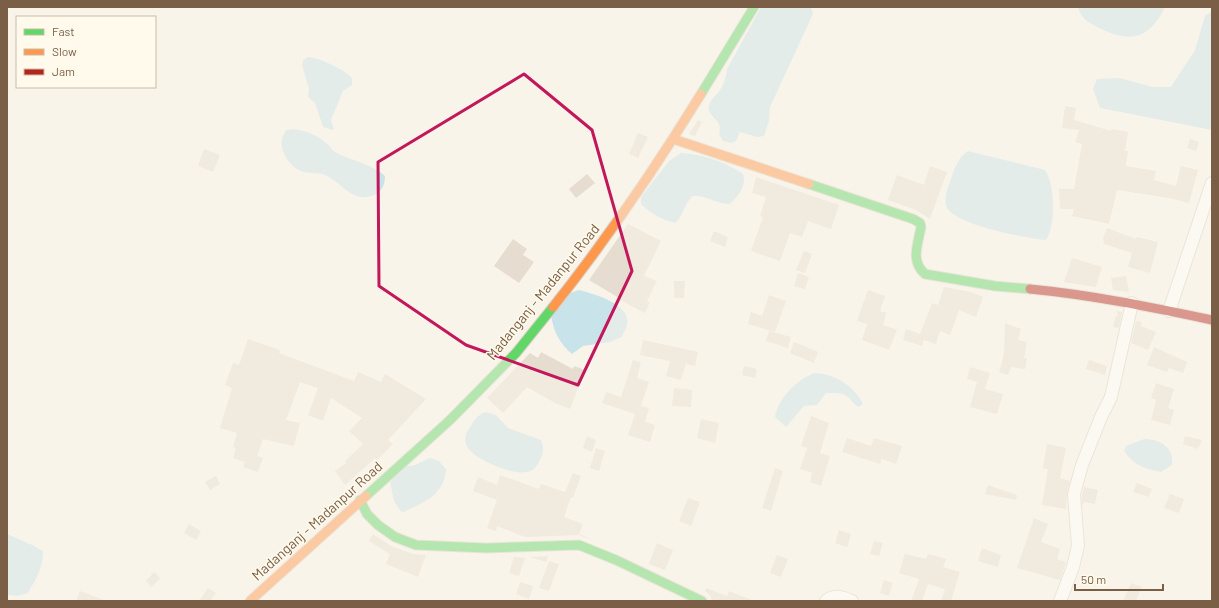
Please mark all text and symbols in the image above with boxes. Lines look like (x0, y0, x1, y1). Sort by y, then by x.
legend (16, 16, 156, 88)
text: Fast (52, 24, 75, 38)
text: Slow (52, 44, 77, 58)
text: Jam (52, 64, 75, 78)
street label: Madanganj - Madanpur Road (483, 220, 603, 363)
street label: Madanganj - Madanpur Road (248, 457, 385, 584)
scale bar (1075, 566, 1163, 592)
text: 50 m (1081, 572, 1106, 586)

